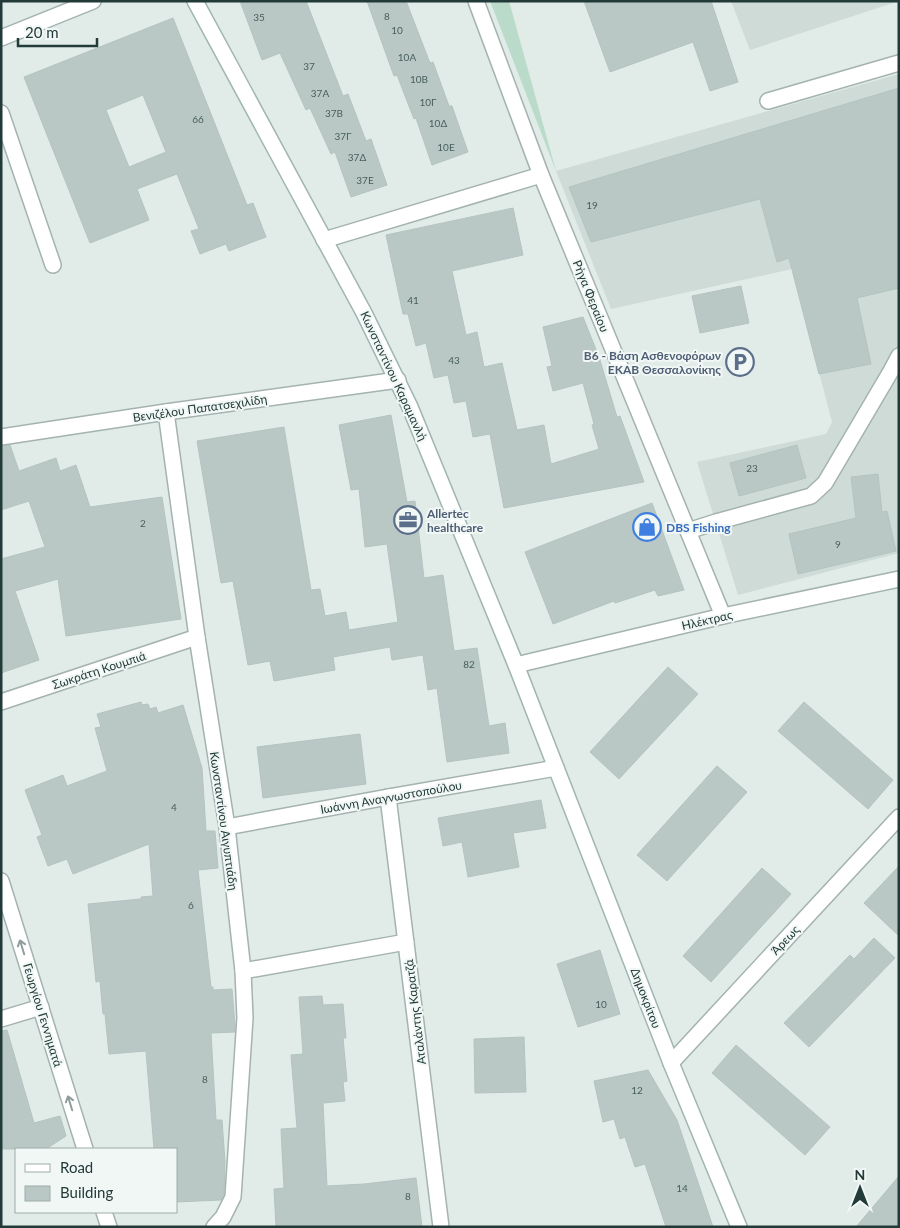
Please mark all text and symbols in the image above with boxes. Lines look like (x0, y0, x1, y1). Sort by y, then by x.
house number: 8 (384, 10, 390, 22)
house number: 35 (253, 11, 265, 23)
scale bar (18, 15, 96, 47)
text: 20 m (25, 23, 59, 41)
house number: 10 (391, 24, 403, 36)
house number: 10Α (398, 51, 416, 63)
house number: 37 (303, 60, 315, 72)
house number: 10Β (410, 73, 428, 85)
house number: 37Α (311, 87, 329, 99)
house number: 10Γ (419, 96, 437, 108)
house number: 37Β (325, 107, 343, 119)
house number: 66 (192, 113, 204, 125)
house number: 10Δ (429, 117, 447, 129)
house number: 37Γ (334, 130, 352, 142)
house number: 10Ε (437, 141, 455, 153)
house number: 37Δ (348, 151, 366, 163)
house number: 37Ε (356, 174, 374, 186)
house number: 19 (586, 199, 598, 211)
street label: Ρήγα Φεραίου (570, 258, 612, 334)
house number: 41 (407, 294, 419, 306)
street label: Κωνσταντίνου Καραμανλή (357, 309, 431, 443)
parking icon: Β6 - Βάση Ασθενοφόρων ΕΚΑΒ Θεσσαλονίκης (725, 347, 755, 377)
place label: Β6 - Βάση Ασθενοφόρων ΕΚΑΒ Θεσσαλονίκης (584, 348, 722, 377)
house number: 43 (448, 354, 460, 366)
street label: Βενιζέλου Παπατσεχιλίδη (132, 391, 268, 425)
house number: 23 (746, 462, 758, 474)
office icon: Allertec healthcare (393, 505, 423, 535)
place label: Allertec healthcare (426, 506, 484, 535)
shop icon: DBS Fishing (632, 512, 662, 542)
house number: 2 (140, 517, 146, 529)
place label: DBS Fishing (666, 520, 731, 535)
house number: 9 (835, 538, 841, 550)
street label: Ηλέκτρας (680, 607, 734, 633)
street label: Σωκράτη Κουμπιά (50, 648, 149, 692)
house number: 82 (463, 658, 475, 670)
street label: Κωνσταντίνου Αιγυπτιάδη (207, 751, 241, 891)
street label: Ιωάννη Αναγνωστοπούλου (319, 777, 463, 817)
house number: 4 (171, 801, 177, 813)
house number: 6 (188, 899, 194, 911)
street label: Άρεως (768, 922, 803, 958)
one-way arrow (17, 940, 27, 956)
street label: Αταλάντης Καρατζά (401, 958, 429, 1066)
street label: Γεωργίου Γεννηματά (20, 961, 66, 1070)
street label: Δημοκρίτου (628, 966, 664, 1030)
house number: 10 (595, 998, 607, 1010)
house number: 8 (202, 1073, 208, 1085)
house number: 12 (631, 1084, 643, 1096)
one-way arrow (65, 1095, 75, 1111)
legend (15, 1148, 178, 1213)
text: Road (60, 1158, 93, 1176)
north arrow (835, 1163, 885, 1213)
text: N (855, 1166, 865, 1183)
house number: 14 (676, 1182, 688, 1194)
text: Building (60, 1183, 113, 1201)
house number: 8 (405, 1190, 411, 1202)

